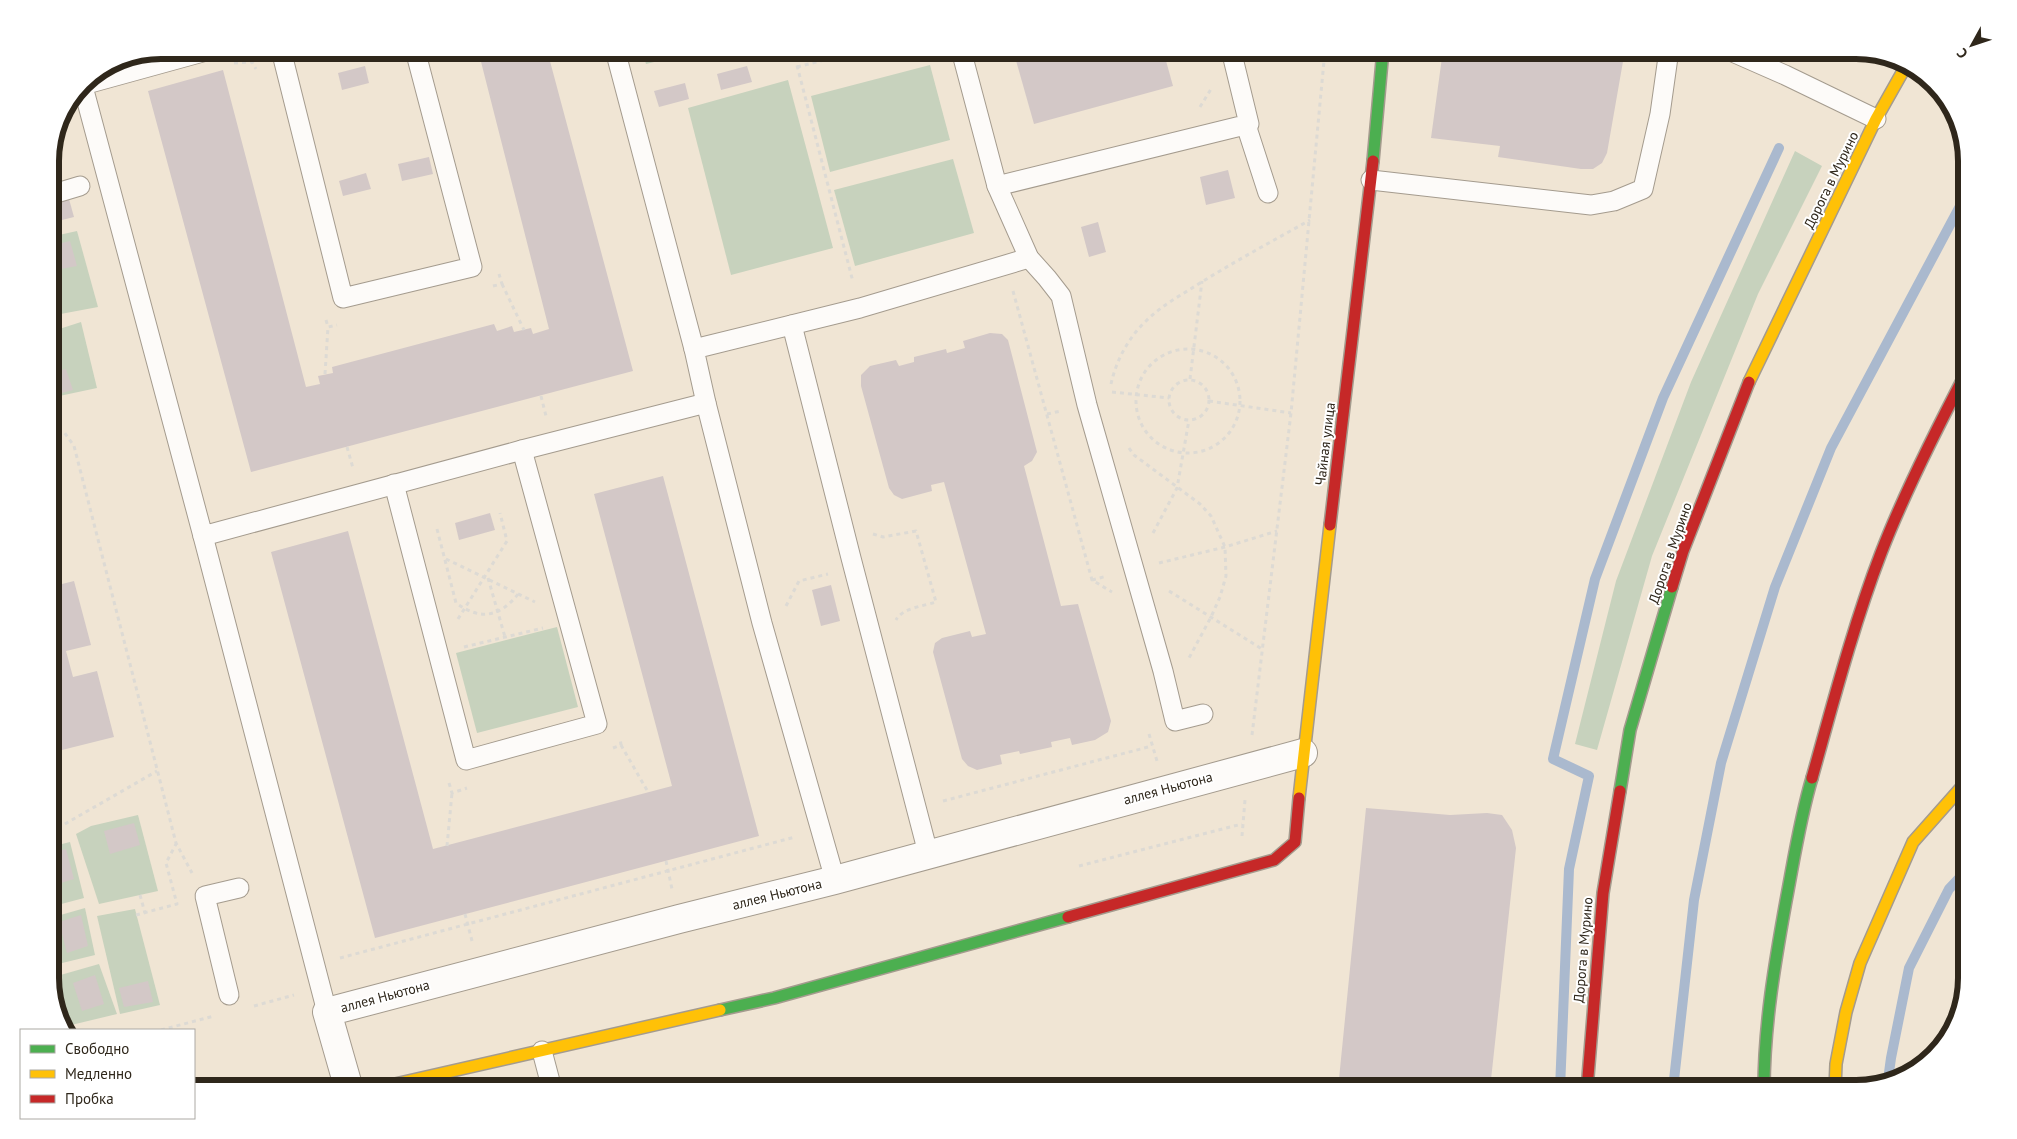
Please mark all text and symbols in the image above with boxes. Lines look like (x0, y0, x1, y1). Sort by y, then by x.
north arrow (1947, 20, 1997, 70)
text: С (1953, 44, 1971, 62)
street label: Дорога в Мурино (1800, 128, 1862, 232)
street label: Чайная улица (1311, 401, 1339, 487)
street label: Дорога в Мурино (1644, 500, 1696, 606)
street label: аллея Ньютона (1121, 767, 1215, 809)
street label: аллея Ньютона (730, 874, 824, 914)
street label: Дорога в Мурино (1569, 896, 1597, 1004)
street label: аллея Ньютона (338, 975, 432, 1017)
legend (20, 1029, 195, 1119)
text: Свободно (65, 1039, 129, 1058)
text: Медленно (65, 1064, 132, 1083)
text: Пробка (65, 1089, 114, 1108)

